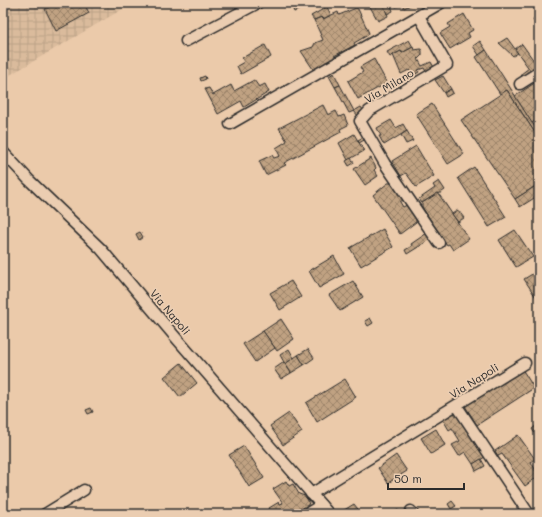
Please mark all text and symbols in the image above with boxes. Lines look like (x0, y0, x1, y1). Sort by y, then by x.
street label: Via Milano (361, 65, 417, 106)
street label: Via Napoli (147, 286, 194, 338)
street label: Via Napoli (446, 360, 501, 402)
scale bar (388, 465, 464, 491)
text: 50 m (394, 470, 422, 486)

